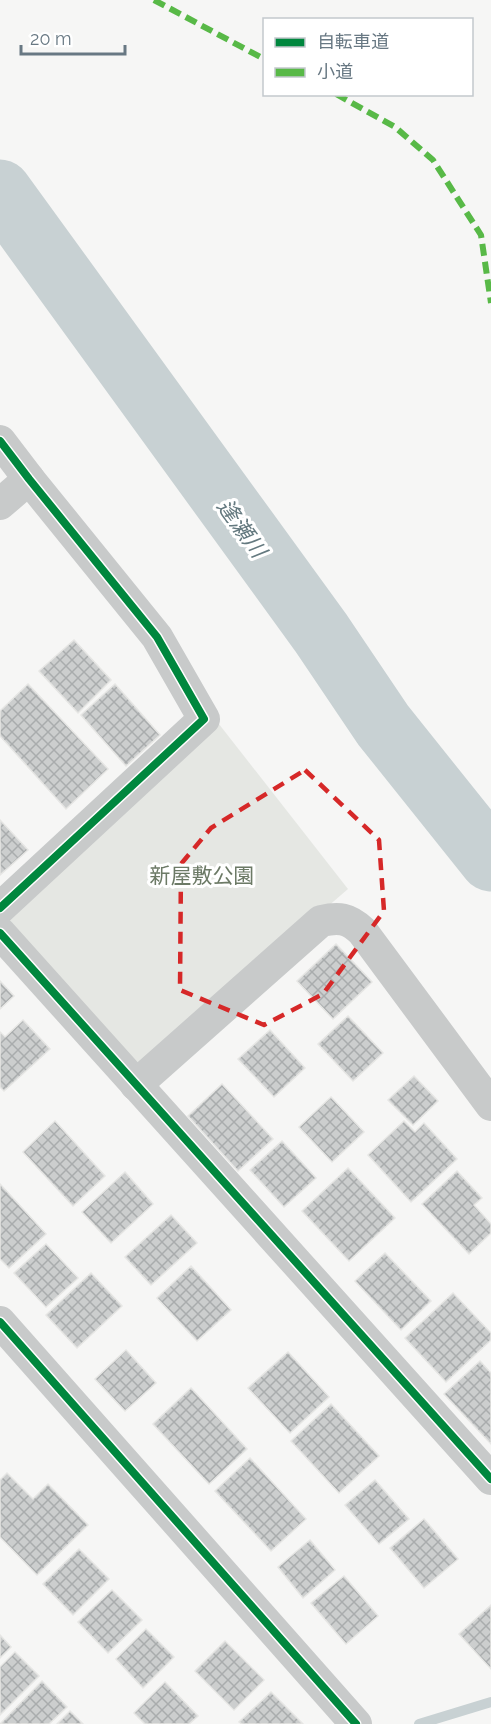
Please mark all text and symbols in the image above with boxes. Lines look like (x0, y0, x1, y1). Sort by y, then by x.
scale bar (21, 18, 124, 56)
legend (263, 18, 473, 96)
text: 20 m (30, 28, 72, 49)
text: 自転車道 (317, 31, 389, 52)
text: 小道 (317, 61, 353, 82)
water label: 逢瀬川 (212, 494, 273, 564)
park label: 新屋敷公園 (150, 863, 255, 888)

